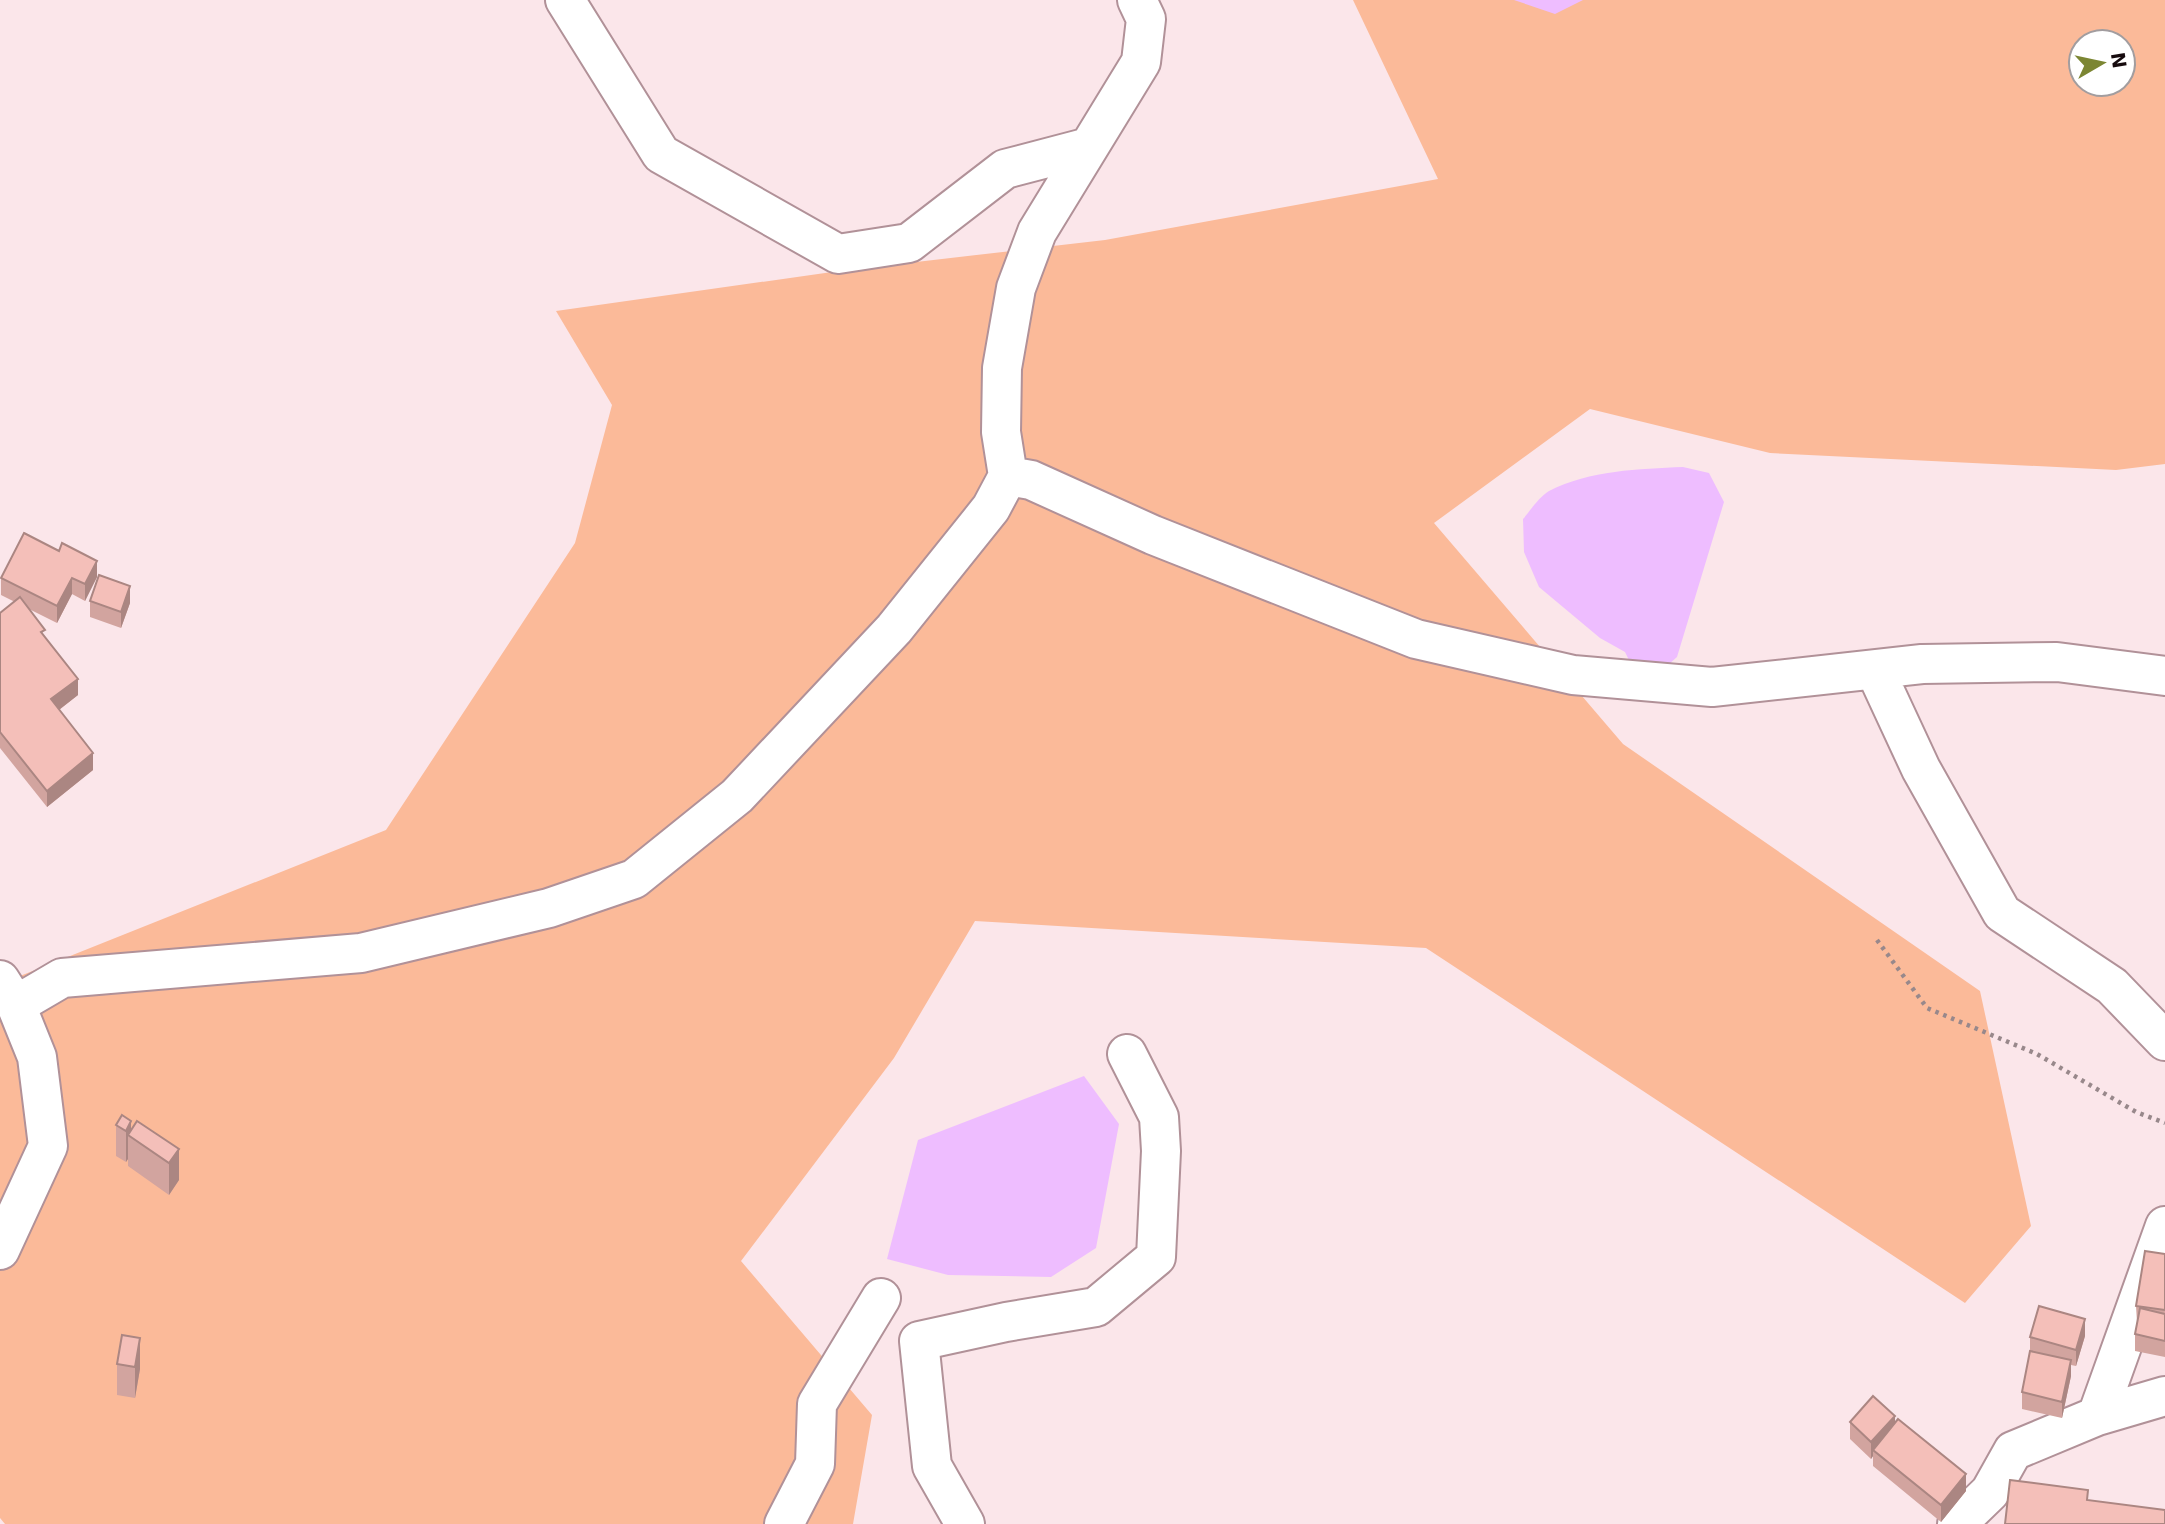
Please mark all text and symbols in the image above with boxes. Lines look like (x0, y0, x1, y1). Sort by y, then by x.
north arrow (2067, 28, 2137, 98)
text: N (2107, 51, 2131, 70)

